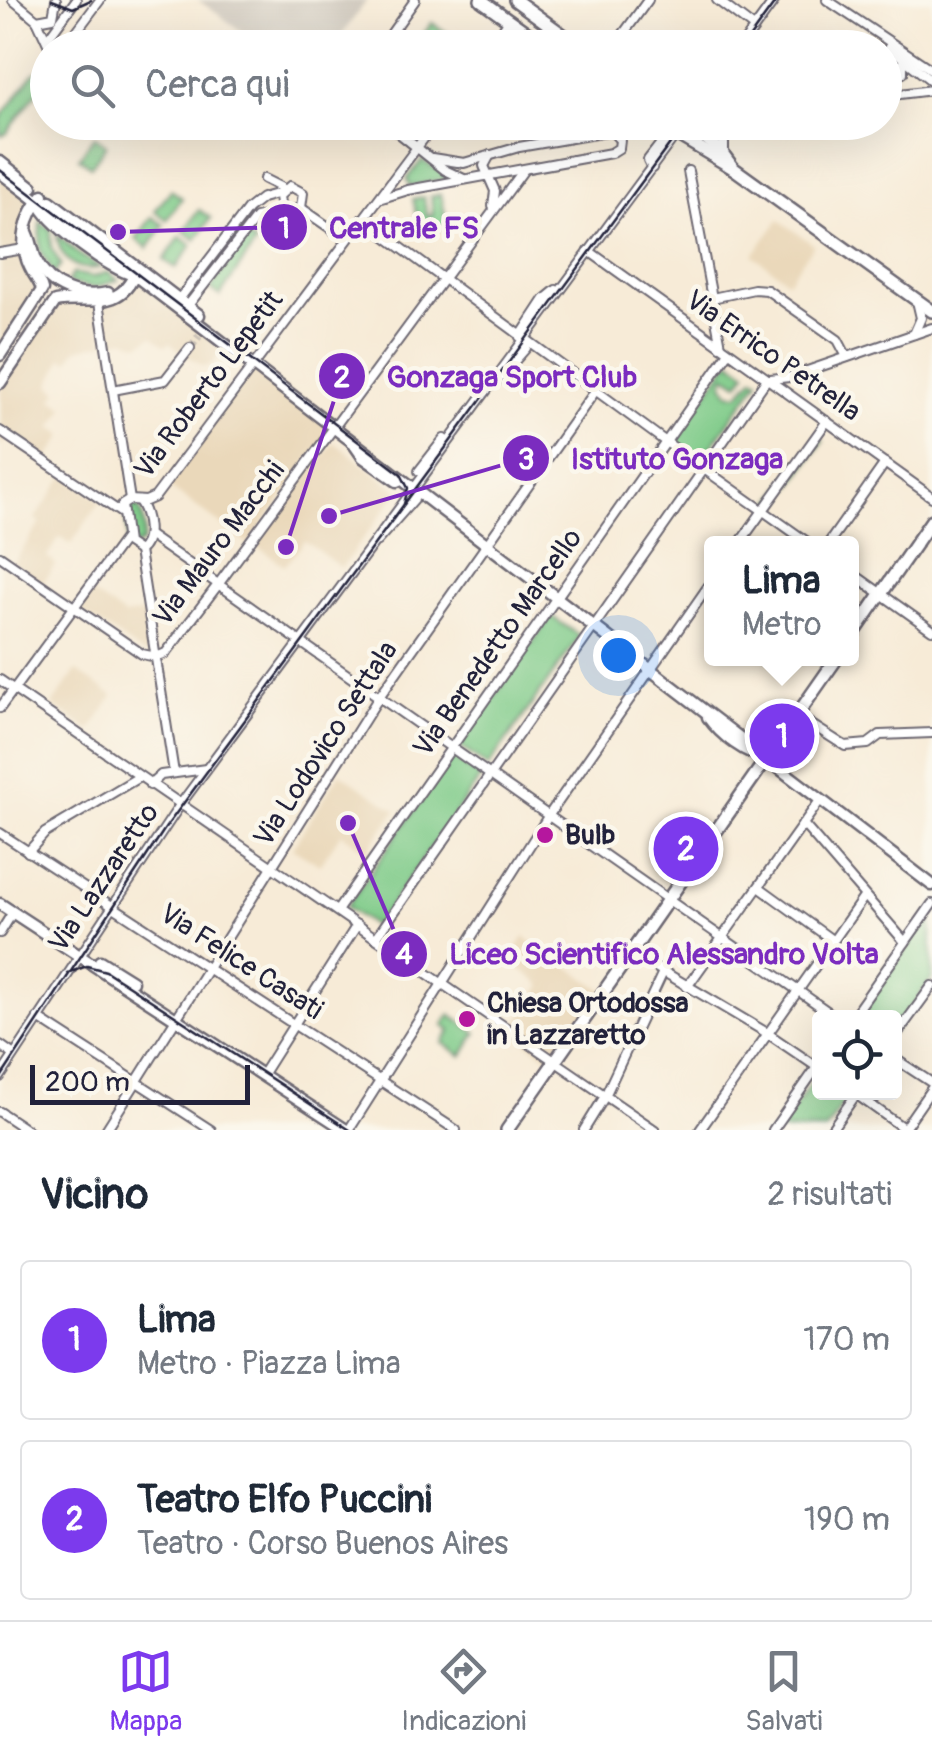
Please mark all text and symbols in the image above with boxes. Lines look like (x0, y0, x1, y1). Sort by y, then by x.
search box (30, 30, 902, 140)
icon: search (65, 58, 120, 113)
text: Cerca qui (145, 61, 290, 109)
callout: Centrale FS (259, 197, 500, 257)
text: 1 (278, 210, 290, 247)
text: Centrale FS (329, 210, 479, 247)
street label: Via Errico Petrella (679, 283, 867, 429)
street label: Via Roberto Lepetit (127, 284, 291, 486)
callout: Gonzaga Sport Club (317, 346, 658, 406)
text: 2 (334, 359, 350, 396)
text: Gonzaga Sport Club (387, 359, 637, 396)
callout: Istituto Gonzaga (501, 428, 803, 488)
text: 3 (518, 441, 534, 478)
text: Istituto Gonzaga (571, 441, 783, 478)
street label: Via Mauro Macchi (145, 454, 293, 634)
street label: Via Benedetto Marcello (406, 522, 590, 764)
popup (704, 536, 859, 666)
text: Lima (742, 557, 820, 605)
text: Metro (742, 605, 821, 645)
your location (593, 630, 644, 681)
street label: Via Lodovico Settala (246, 635, 406, 853)
pin: 1 (750, 698, 814, 774)
street label: Via Lazzaretto (41, 797, 167, 959)
pin: 2 (654, 812, 718, 886)
place label: Bulb (565, 818, 615, 853)
marker: Bulb (534, 824, 556, 846)
street label: Via Felice Casati (153, 896, 329, 1028)
callout: Liceo Scientifico Alessandro Volta (379, 924, 899, 984)
text: 4 (395, 936, 413, 973)
text: Liceo Scientifico Alessandro Volta (449, 936, 879, 973)
place label: Chiesa Ortodossa in Lazzaretto (487, 986, 688, 1053)
marker: Chiesa Ortodossa in Lazzaretto (456, 1008, 478, 1030)
map controls (812, 1010, 902, 1100)
button: locate (812, 1010, 902, 1100)
scale bar (30, 1060, 250, 1104)
text: 200 m (45, 1065, 130, 1100)
text: Vicino (40, 1169, 148, 1221)
text: 2 risultati (767, 1175, 892, 1215)
text: Lima (137, 1296, 216, 1344)
text: 1 (68, 1320, 81, 1360)
text: 170 m (803, 1320, 890, 1360)
text: Metro · Piazza Lima (137, 1344, 401, 1384)
text: Teatro Elfo Puccini (137, 1476, 432, 1524)
text: 2 (66, 1500, 83, 1540)
text: 190 m (804, 1500, 890, 1540)
text: Teatro · Corso Buenos Aires (137, 1524, 508, 1564)
tab: Mappa (110, 1644, 182, 1739)
tab: Indicazioni (401, 1644, 526, 1739)
tab: Salvati (745, 1644, 822, 1739)

